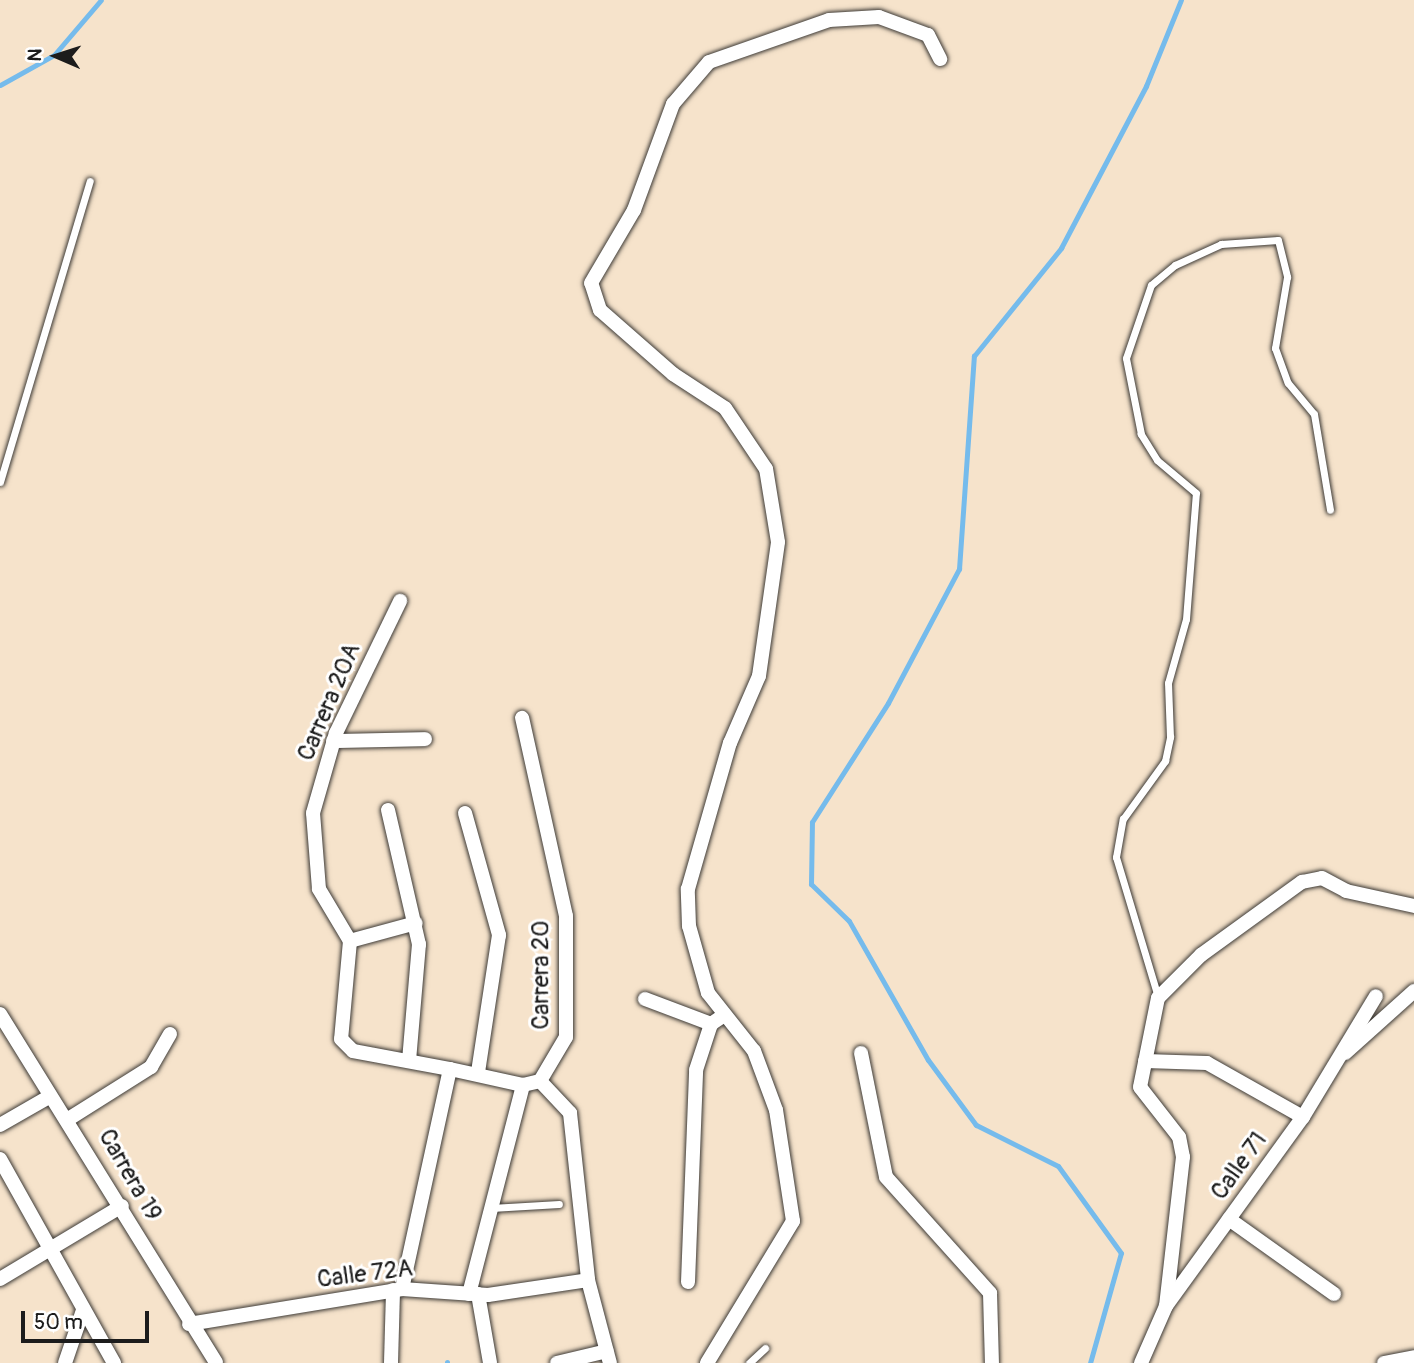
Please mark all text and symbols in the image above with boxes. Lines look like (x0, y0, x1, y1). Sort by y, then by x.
north arrow (21, 21, 91, 91)
text: N (23, 48, 47, 62)
street label: Carrera 20A (291, 639, 367, 765)
street label: Carrera 20 (527, 920, 555, 1030)
street label: Carrera 19 (92, 1124, 168, 1226)
street label: Calle 71 (1205, 1127, 1273, 1205)
street label: Calle 72A (316, 1254, 414, 1294)
scale bar (24, 1296, 152, 1340)
text: 50 m (34, 1309, 83, 1336)

